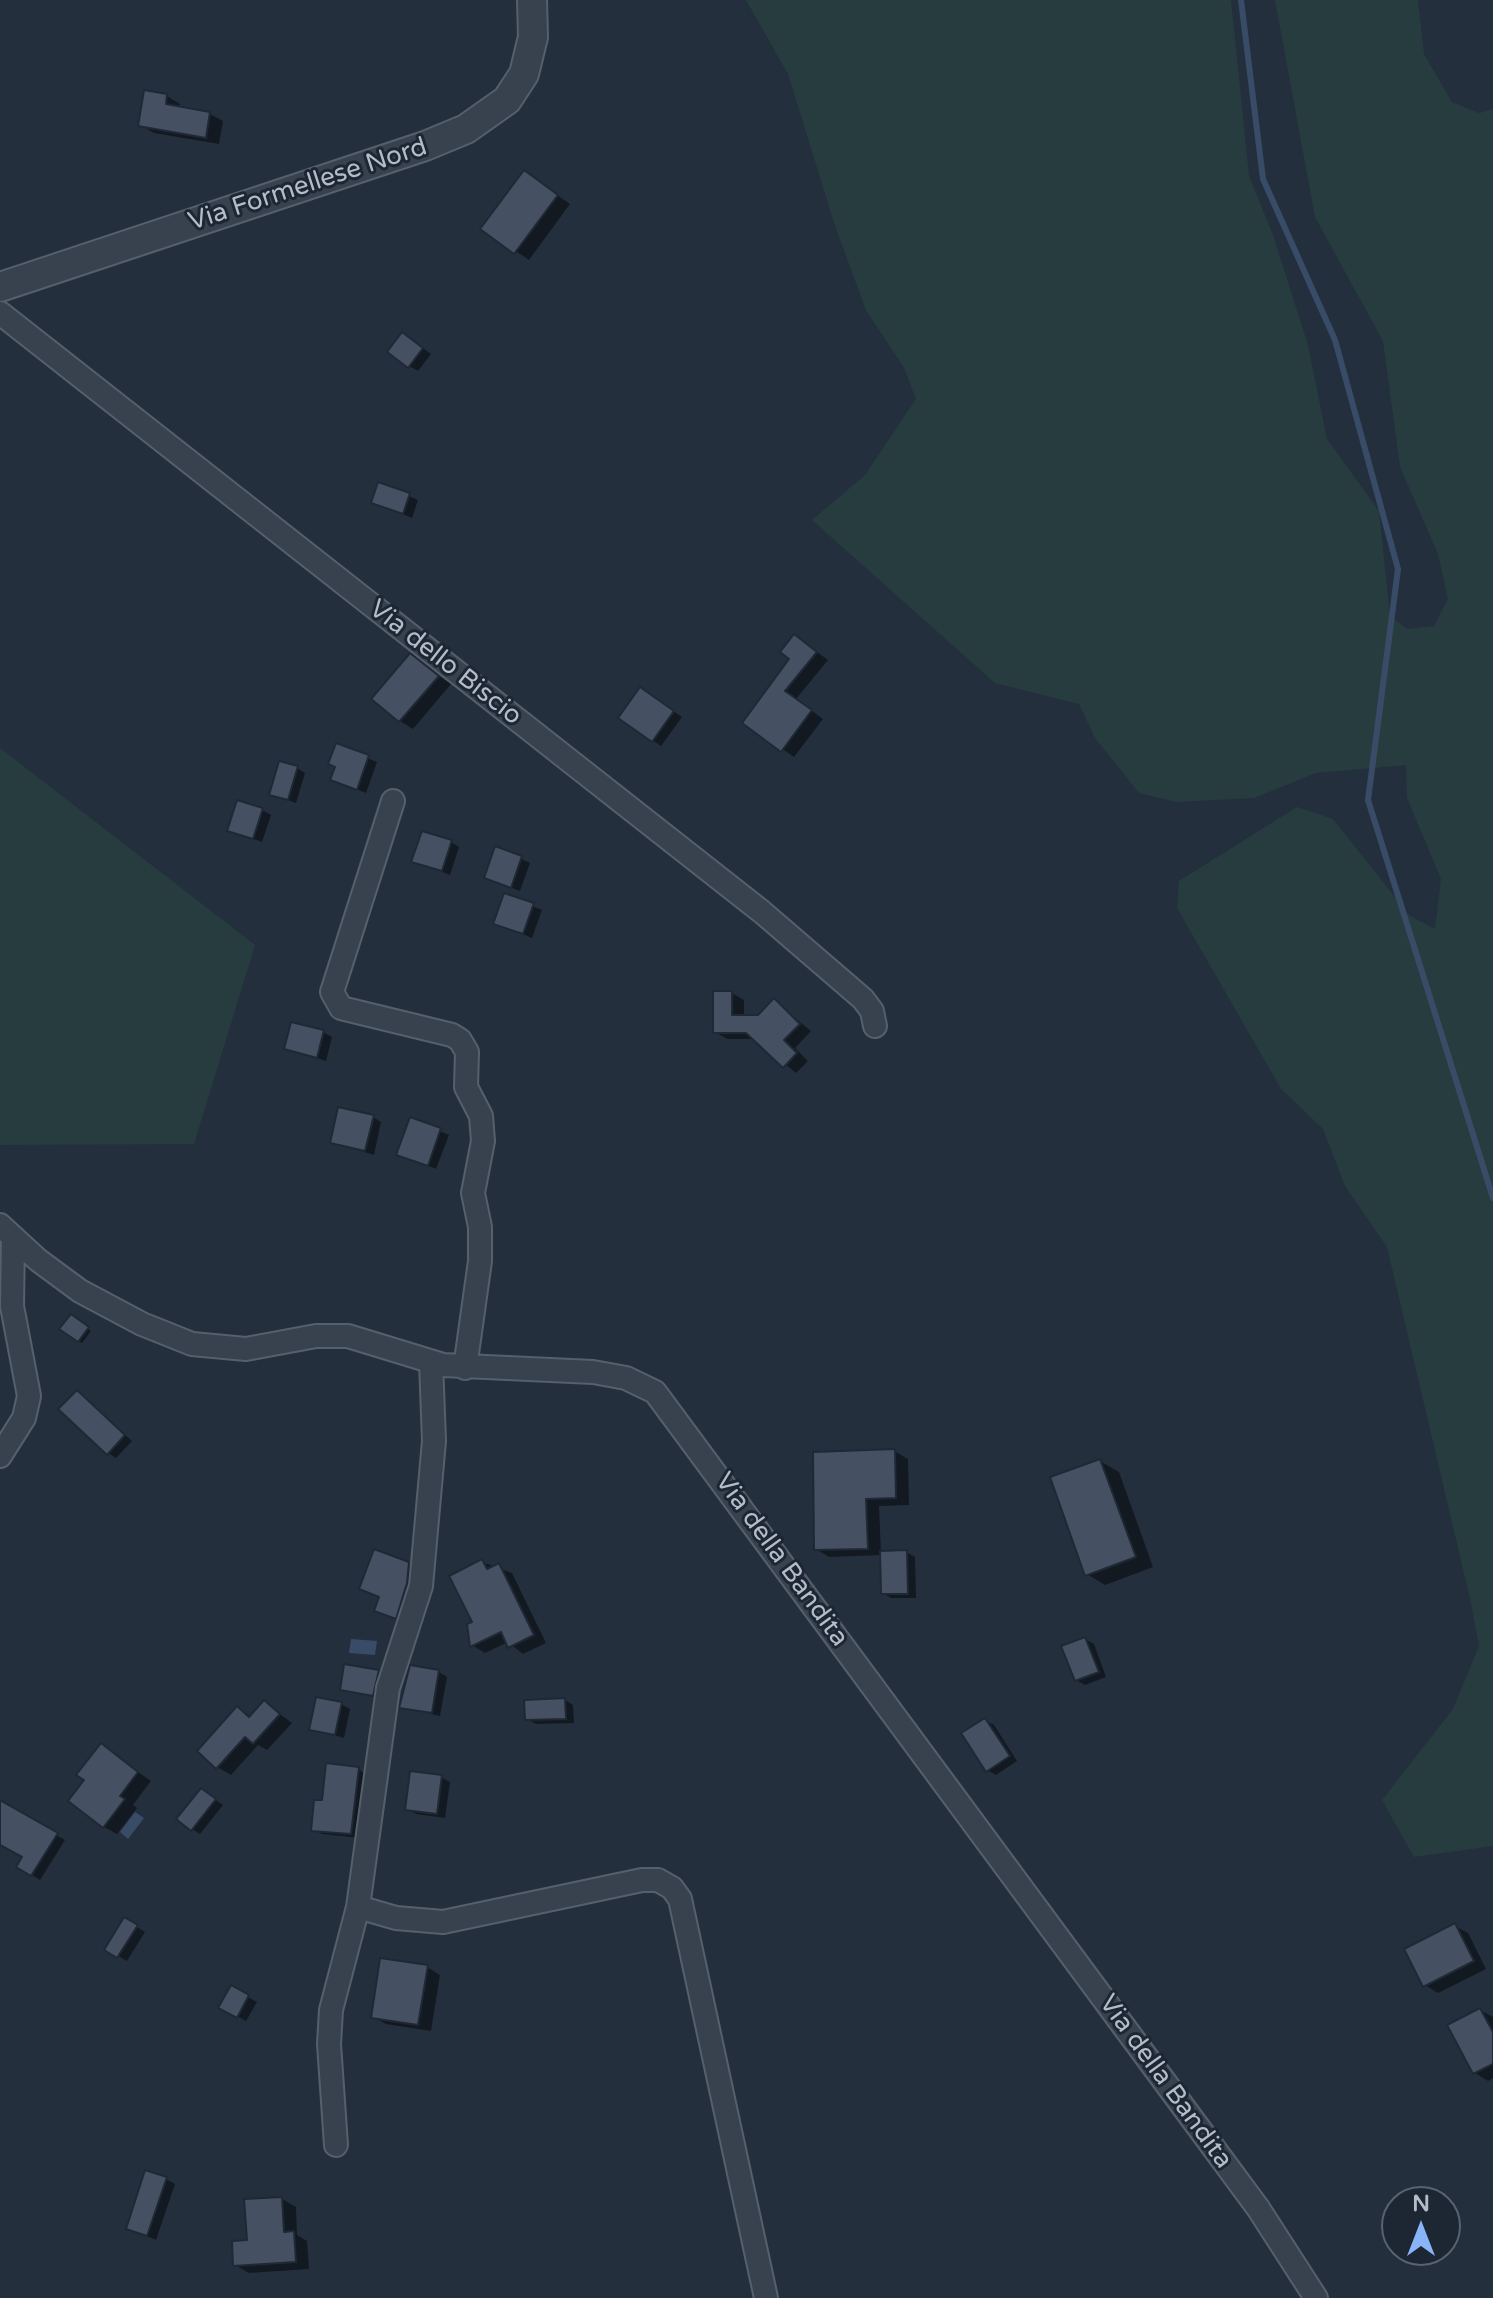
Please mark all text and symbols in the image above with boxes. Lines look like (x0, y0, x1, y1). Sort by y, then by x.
street label: Via Formellese Nord (185, 132, 431, 238)
street label: Via dello Biscio (362, 594, 528, 732)
street label: Via della Bandita (708, 1467, 854, 1653)
street label: Via della Bandita (1092, 1989, 1238, 2175)
north arrow (1381, 2186, 1461, 2266)
text: N (1412, 2191, 1430, 2217)

